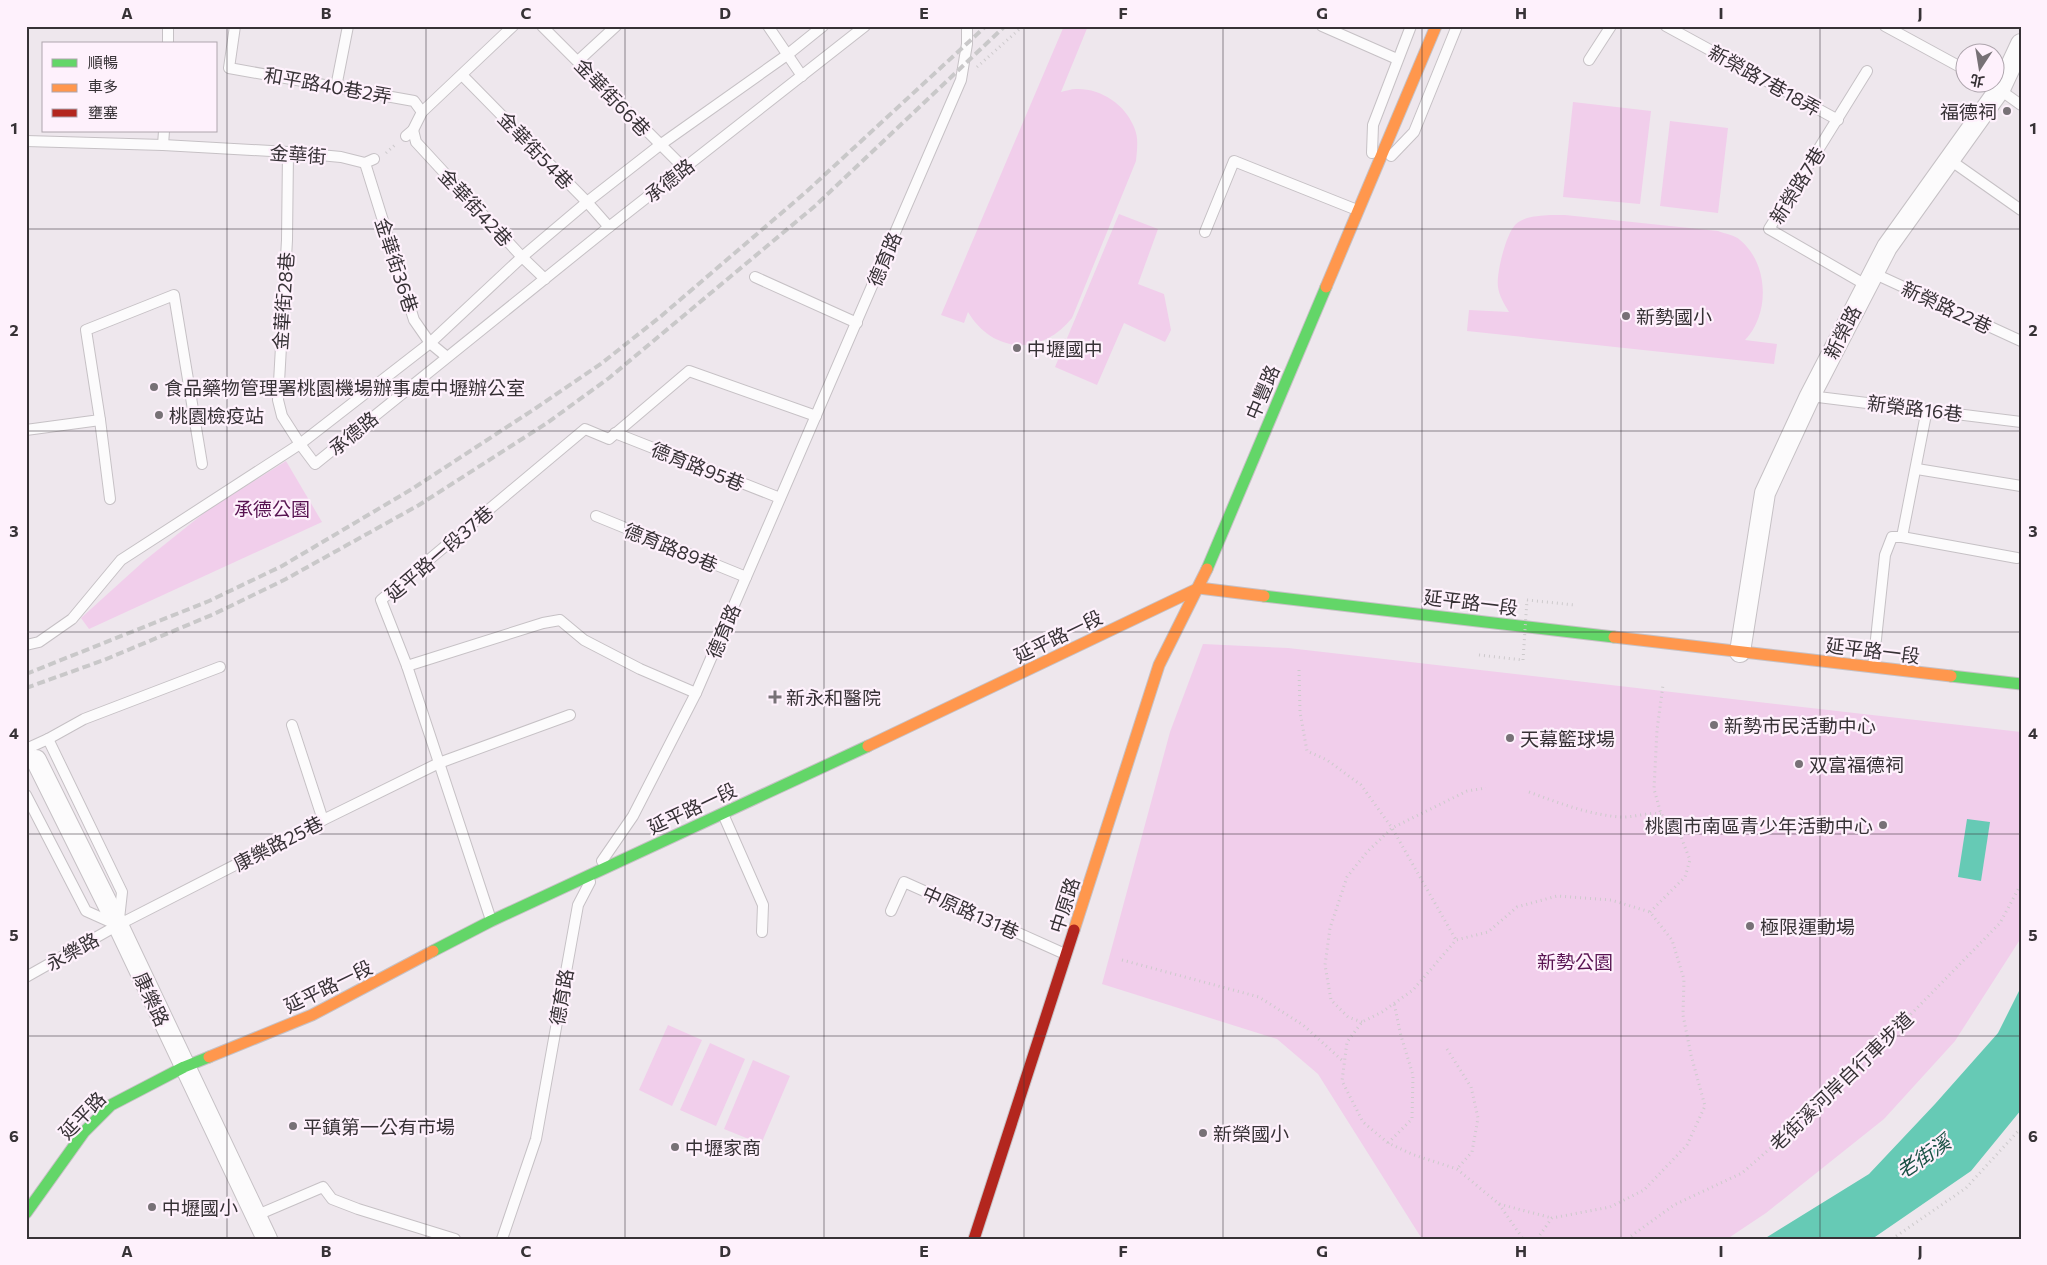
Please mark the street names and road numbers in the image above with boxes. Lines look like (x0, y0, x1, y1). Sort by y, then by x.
street label: 新榮路7巷18弄 (1705, 40, 1825, 120)
street label: 金華街66巷 (570, 53, 656, 141)
street label: 和平路40巷2弄 (262, 62, 394, 108)
street label: 金華街54巷 (494, 107, 578, 193)
street label: 金華街 (269, 141, 327, 167)
street label: 新榮路7巷 (1764, 142, 1830, 228)
street label: 承德路 (639, 153, 699, 207)
street label: 金華街42巷 (434, 163, 518, 251)
street label: 金華街36巷 (371, 215, 423, 315)
street label: 德育路 (862, 228, 906, 290)
street label: 金華街28巷 (268, 251, 298, 351)
street label: 新榮路22巷 (1898, 276, 1996, 338)
street label: 新榮路 (1819, 301, 1865, 363)
street label: 中豐路 (1240, 361, 1284, 423)
street label: 新榮路16巷 (1866, 391, 1964, 425)
street label: 承德路 (324, 406, 382, 460)
street label: 德育路95巷 (648, 437, 748, 495)
street label: 延平路一段37巷 (381, 500, 497, 606)
street label: 德育路89巷 (621, 518, 721, 576)
street label: 延平路一段 (1422, 585, 1520, 619)
street label: 德育路 (701, 600, 745, 662)
street label: 延平路一段 (1010, 605, 1106, 667)
street label: 延平路一段 (1824, 633, 1922, 667)
street label: 延平路一段 (644, 777, 740, 839)
street label: 康樂路25巷 (229, 811, 327, 875)
street label: 中原路 (1044, 874, 1084, 936)
street label: 中原路131巷 (919, 881, 1023, 943)
street label: 永樂路 (41, 927, 103, 975)
street label: 延平路一段 (280, 955, 376, 1017)
street label: 德育路 (545, 967, 577, 1027)
street label: 康樂路 (130, 968, 174, 1030)
street label: 老街溪河岸自行車步道 (1765, 1007, 1917, 1155)
street label: 延平路 (54, 1087, 110, 1143)

